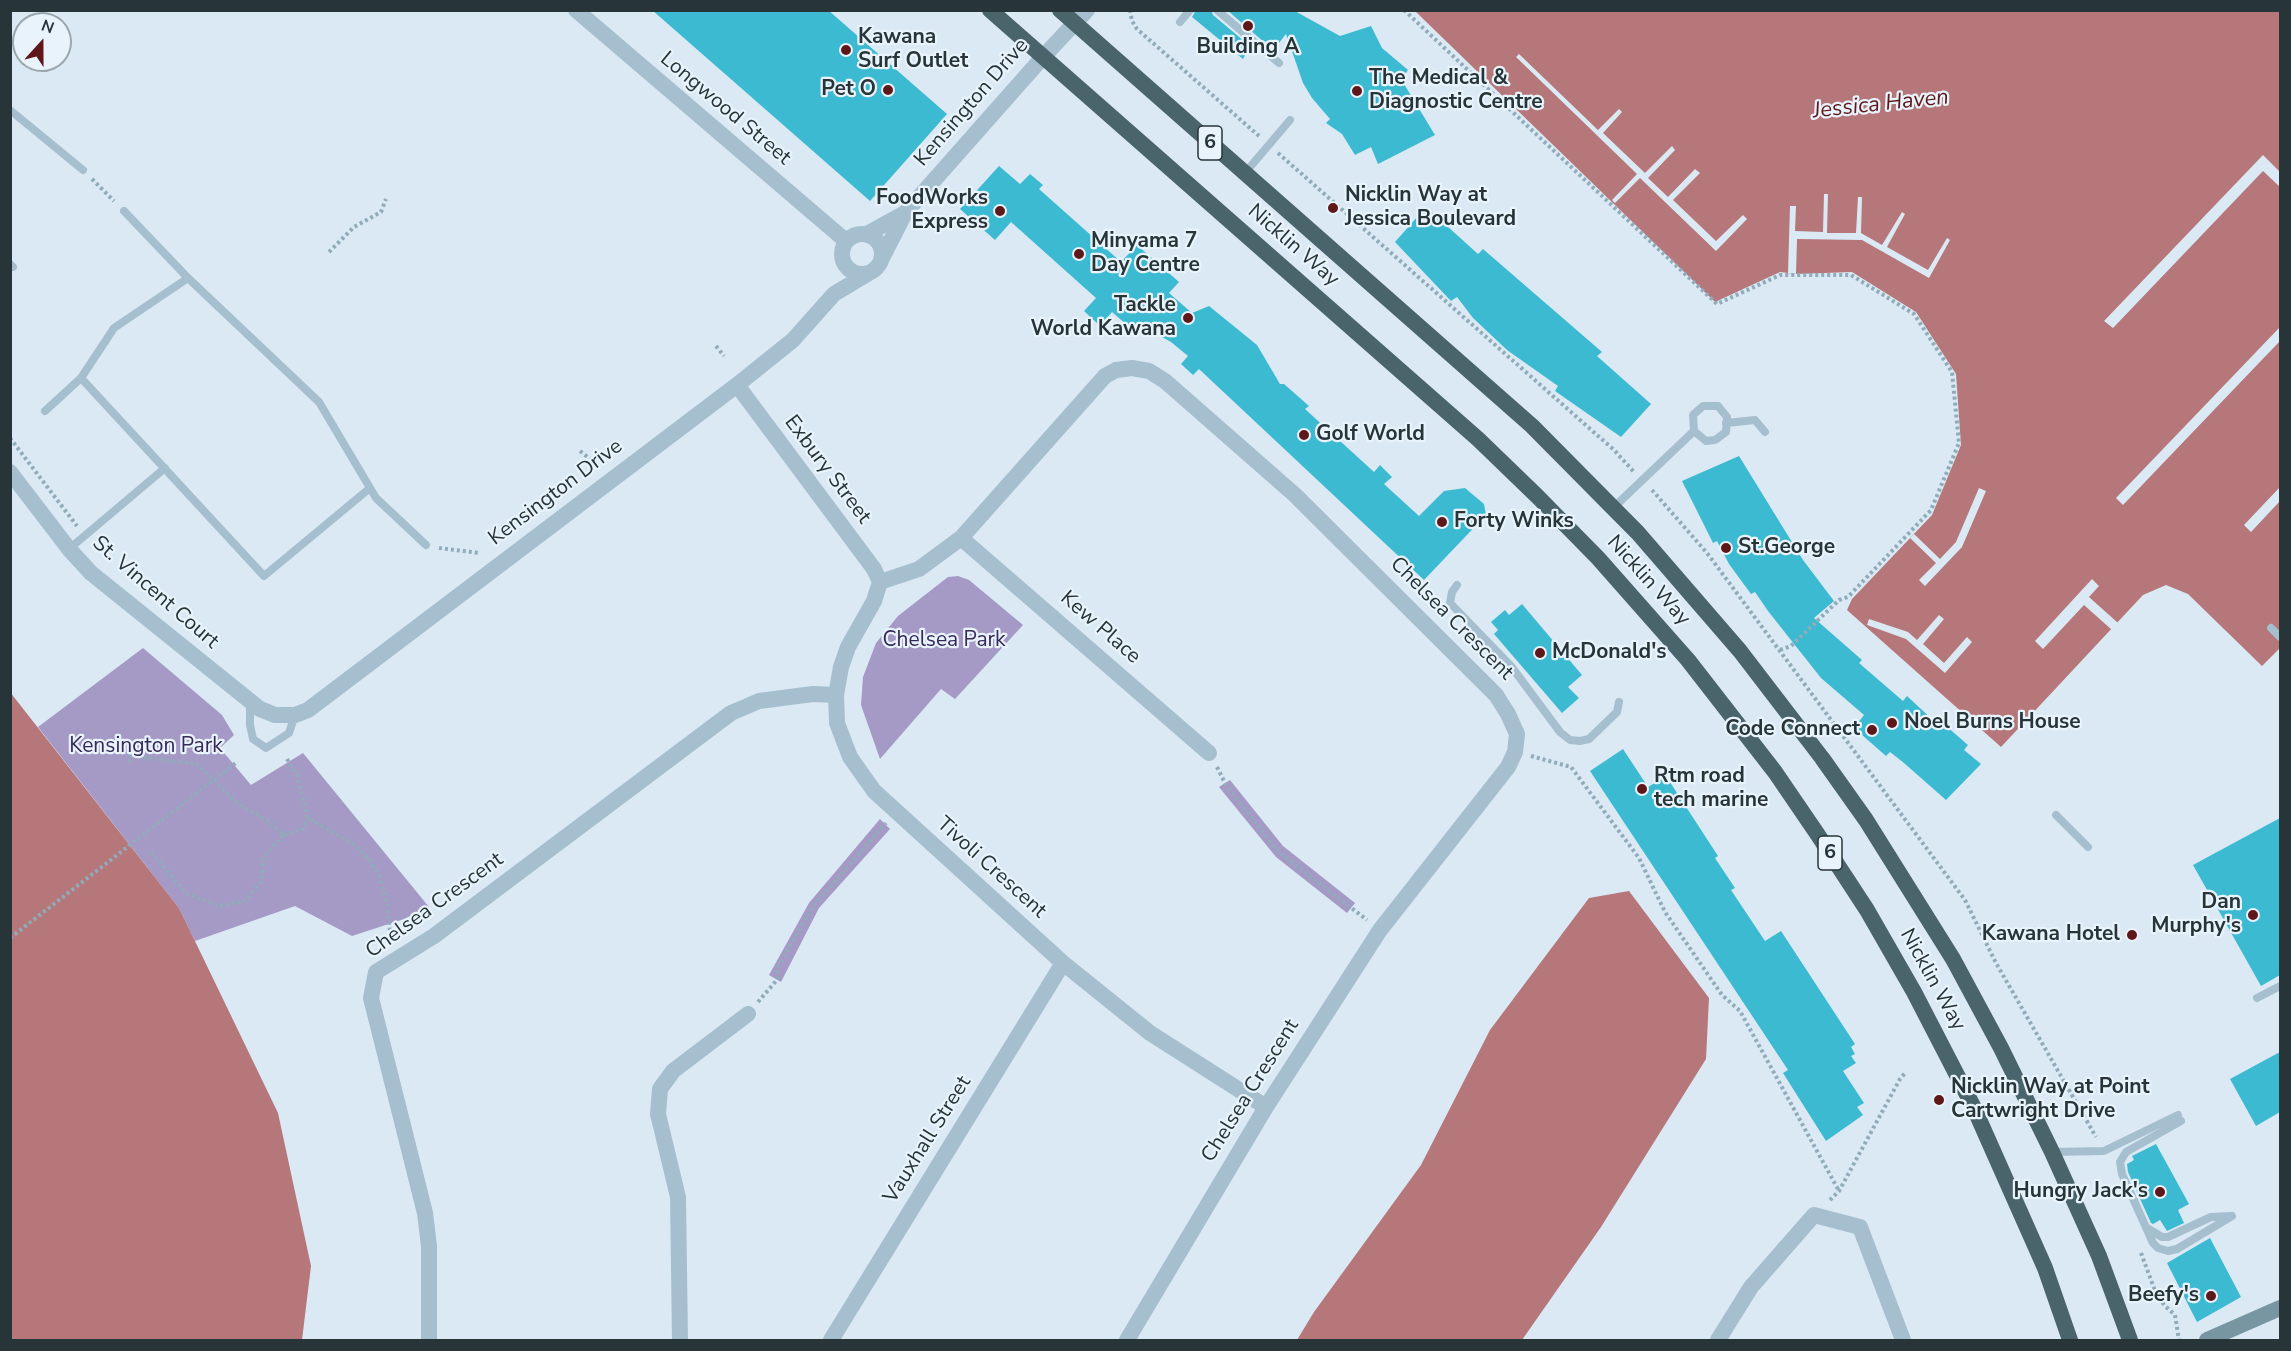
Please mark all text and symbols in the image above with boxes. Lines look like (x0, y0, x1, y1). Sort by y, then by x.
north arrow (12, 12, 72, 72)
text: N (38, 15, 57, 39)
marker: Building A (1241, 19, 1255, 33)
place label: Kawana Surf Outlet (858, 25, 968, 75)
street label: Kensington Drive (910, 34, 1034, 172)
place label: Building A (1197, 35, 1299, 61)
marker: Kawana Surf Outlet (839, 43, 853, 57)
street label: Longwood Street (654, 47, 796, 171)
place label: The Medical & Diagnostic Centre (1369, 66, 1543, 116)
place label: Pet O (821, 77, 876, 103)
marker: Pet O (881, 83, 895, 97)
marker: The Medical & Diagnostic Centre (1350, 84, 1364, 98)
water label: Jessica Haven (1812, 85, 1950, 125)
road number: 6 (1198, 126, 1222, 160)
place label: Nicklin Way at Jessica Boulevard (1345, 183, 1516, 233)
place label: FoodWorks Express (876, 186, 988, 236)
street label: Nicklin Way (1242, 199, 1344, 293)
marker: Nicklin Way at Jessica Boulevard (1326, 201, 1340, 215)
marker: FoodWorks Express (993, 204, 1007, 218)
place label: Minyama 7 Day Centre (1091, 229, 1200, 279)
marker: Minyama 7 Day Centre (1072, 247, 1086, 261)
place label: Tackle World Kawana (1030, 293, 1176, 343)
marker: Tackle World Kawana (1181, 311, 1195, 325)
street label: Exbury Street (778, 411, 876, 529)
place label: Golf World (1316, 422, 1425, 448)
marker: Golf World (1297, 428, 1311, 442)
street label: Kensington Drive (484, 434, 628, 552)
place label: Forty Winks (1454, 509, 1574, 535)
marker: Forty Winks (1435, 515, 1449, 529)
street label: St. Vincent Court (87, 531, 223, 655)
street label: Nicklin Way (1601, 531, 1695, 631)
place label: St.George (1738, 535, 1835, 561)
marker: St.George (1719, 541, 1733, 555)
street label: Chelsea Crescent (1384, 552, 1518, 686)
street label: Kew Place (1055, 586, 1145, 670)
park label: Chelsea Park (882, 628, 1006, 654)
place label: McDonald's (1552, 640, 1667, 666)
marker: McDonald's (1533, 646, 1547, 660)
place label: Noel Burns House (1904, 710, 2081, 736)
marker: Noel Burns House (1885, 716, 1899, 730)
place label: Code Connect (1725, 717, 1860, 743)
marker: Code Connect (1865, 723, 1879, 737)
park label: Kensington Park (69, 734, 223, 760)
place label: Rtm road tech marine (1654, 764, 1768, 814)
marker: Rtm road tech marine (1635, 782, 1649, 796)
street label: Tivoli Crescent (931, 812, 1051, 924)
road number: 6 (1818, 836, 1842, 870)
street label: Chelsea Crescent (361, 848, 509, 964)
place label: Dan Murphy's (2151, 890, 2241, 940)
marker: Dan Murphy's (2246, 908, 2260, 922)
place label: Kawana Hotel (1982, 922, 2120, 948)
street label: Nicklin Way (1894, 925, 1970, 1035)
marker: Kawana Hotel (2125, 928, 2139, 942)
street label: Chelsea Crescent (1197, 1015, 1305, 1167)
street label: Vauxhall Street (879, 1072, 977, 1208)
place label: Nicklin Way at Point Cartwright Drive (1951, 1075, 2150, 1125)
marker: Nicklin Way at Point Cartwright Drive (1932, 1093, 1946, 1107)
place label: Hungry Jack's (2014, 1179, 2148, 1205)
marker: Hungry Jack's (2153, 1185, 2167, 1199)
place label: Beefy's (2128, 1283, 2199, 1309)
marker: Beefy's (2204, 1289, 2218, 1303)

